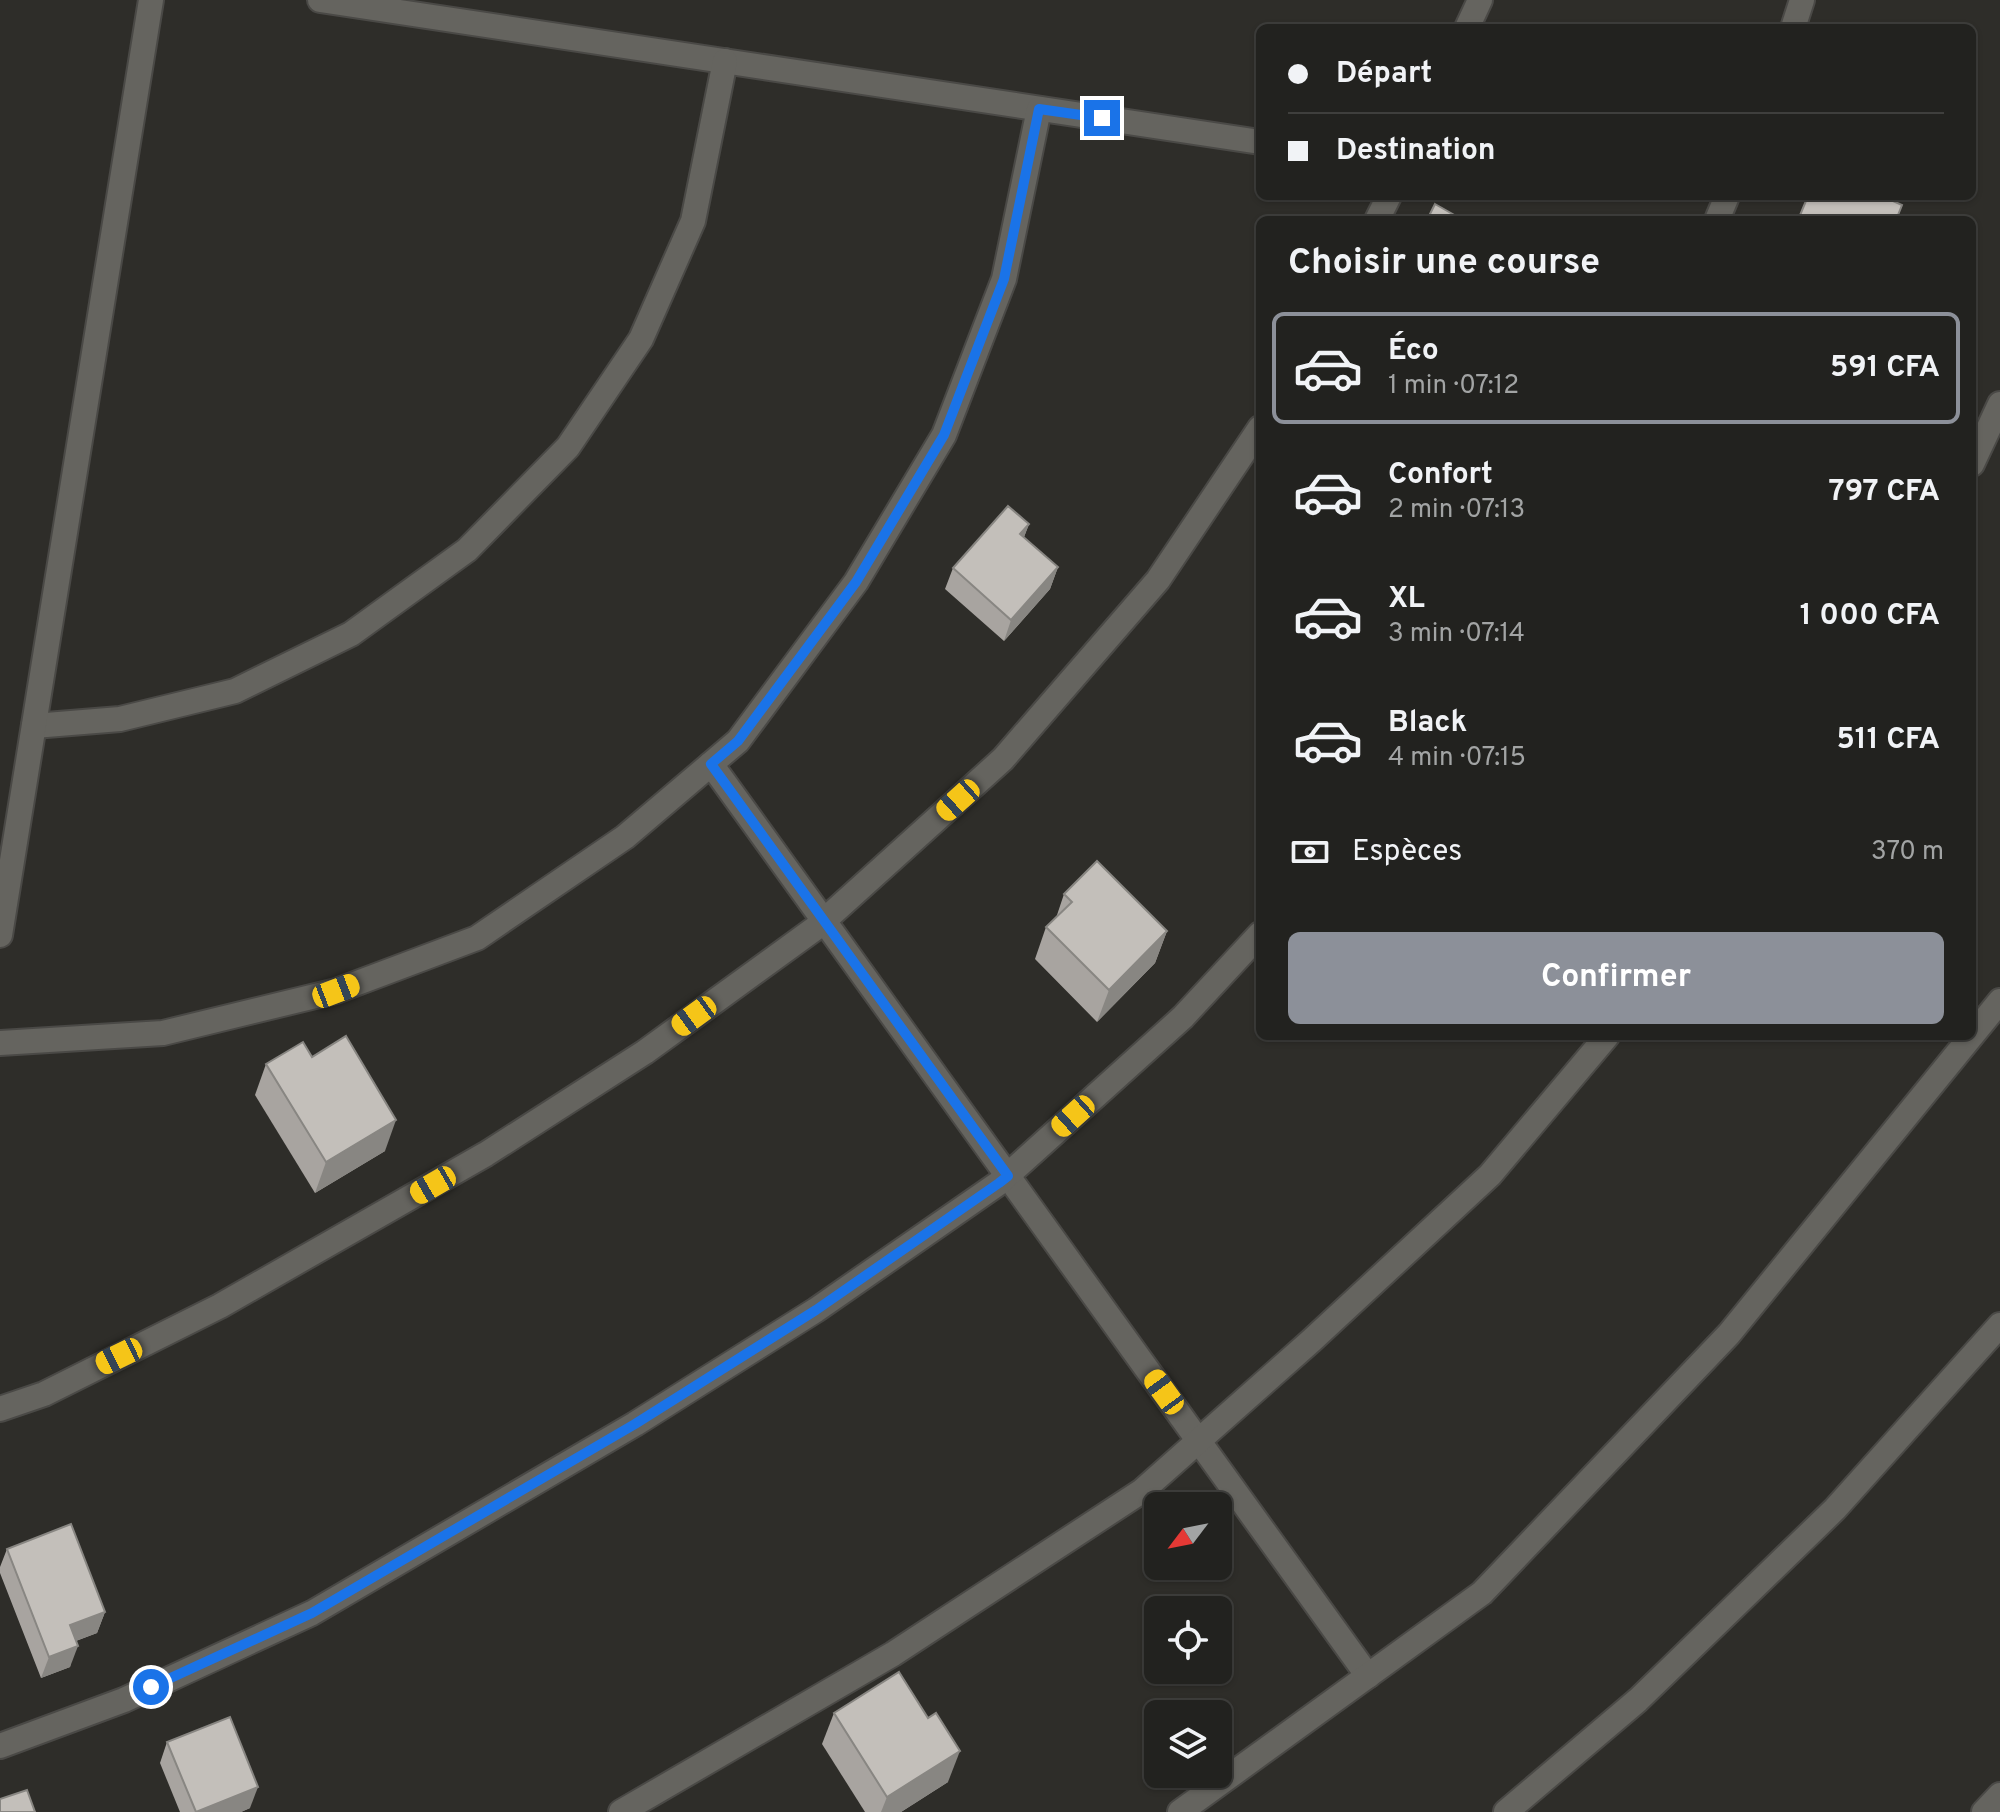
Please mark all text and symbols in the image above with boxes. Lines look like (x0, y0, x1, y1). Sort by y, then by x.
text: Départ (1336, 56, 1432, 93)
route end (1084, 100, 1120, 136)
text: Destination (1336, 133, 1495, 170)
text: Choisir une course (1288, 241, 1600, 287)
icon: car (1292, 332, 1364, 404)
text: Éco (1388, 333, 1439, 370)
text: 591 CFA (1830, 350, 1940, 387)
text: 1 min · 07:12 (1388, 370, 1519, 403)
icon: car (1292, 456, 1364, 528)
text: Confort (1388, 457, 1493, 494)
text: 797 CFA (1829, 474, 1940, 511)
text: 2 min · 07:13 (1388, 494, 1525, 527)
icon: car (1292, 580, 1364, 652)
text: XL (1388, 581, 1425, 618)
text: 1 000 CFA (1800, 598, 1940, 635)
text: 3 min · 07:14 (1388, 618, 1525, 651)
icon: car (1292, 704, 1364, 776)
text: Black (1388, 705, 1467, 742)
text: 511 CFA (1836, 722, 1940, 759)
text: 4 min · 07:15 (1388, 742, 1526, 775)
car (932, 775, 984, 825)
icon: cash (1288, 830, 1332, 874)
text: Espèces (1352, 834, 1462, 871)
text: 370 m (1871, 836, 1944, 869)
button: Confirmer (1288, 932, 1944, 1024)
car (309, 971, 363, 1011)
car (668, 992, 720, 1040)
car (1047, 1091, 1099, 1141)
car (406, 1163, 460, 1207)
car (92, 1335, 146, 1377)
car (1140, 1366, 1188, 1418)
north arrow (1144, 1492, 1232, 1580)
map controls (1144, 1492, 1232, 1788)
button: locate (1144, 1596, 1232, 1684)
route start (133, 1669, 169, 1705)
button: layers (1144, 1700, 1232, 1788)

